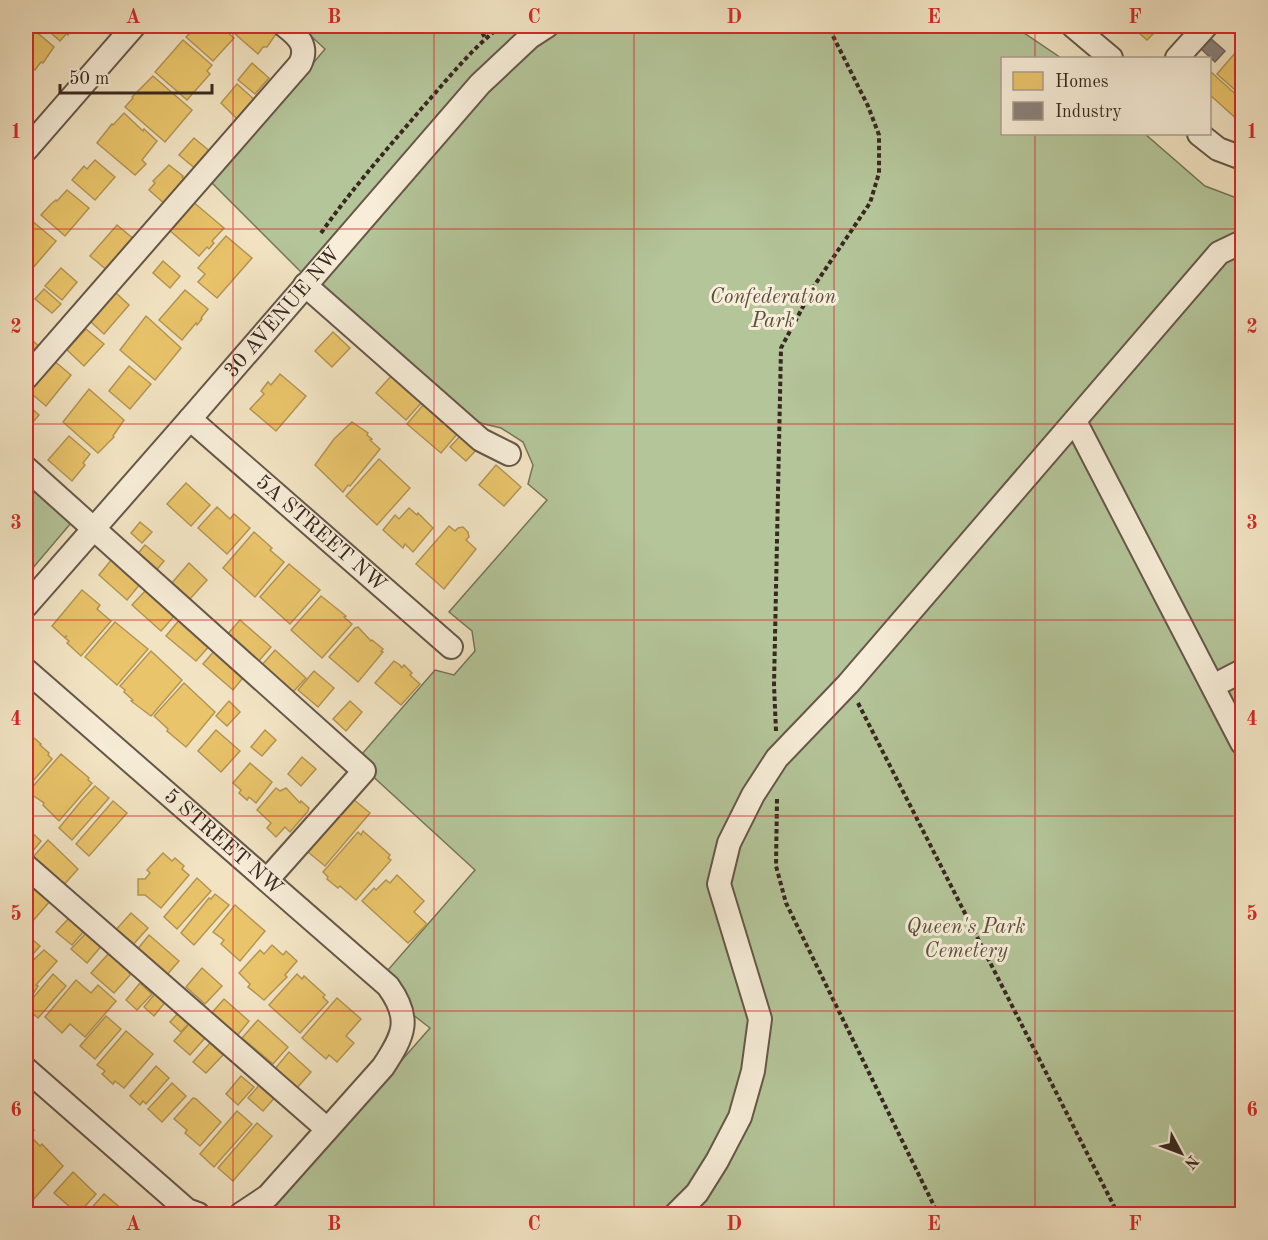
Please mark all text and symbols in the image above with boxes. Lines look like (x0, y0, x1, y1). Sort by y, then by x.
text: A (125, 8, 141, 28)
text: B (327, 8, 341, 28)
text: C (527, 8, 541, 28)
text: D (726, 8, 742, 28)
text: E (927, 8, 941, 28)
text: F (1128, 8, 1142, 28)
scale bar (60, 57, 212, 95)
legend (1001, 57, 1211, 135)
text: 50 m (69, 70, 109, 88)
text: Homes (1055, 73, 1109, 91)
text: Industry (1055, 103, 1122, 121)
text: 1 (10, 123, 22, 143)
text: 1 (1246, 123, 1258, 143)
street label: 30 AVENUE NW (220, 243, 344, 381)
park label: Confederation Park (710, 287, 836, 332)
text: 2 (10, 318, 22, 338)
text: 2 (1246, 318, 1258, 338)
street label: 5A STREET NW (252, 471, 390, 596)
text: 3 (10, 514, 22, 534)
text: 3 (1246, 514, 1258, 534)
text: 4 (10, 710, 22, 730)
text: 4 (1246, 710, 1258, 730)
street label: 5 STREET NW (160, 785, 287, 899)
text: 5 (10, 904, 22, 925)
text: 5 (1246, 904, 1258, 925)
park label: Queen's Park Cemetery (906, 917, 1026, 962)
text: 6 (10, 1101, 22, 1121)
text: 6 (1246, 1101, 1258, 1121)
north arrow (1151, 1123, 1211, 1183)
text: N (1180, 1152, 1201, 1172)
text: A (125, 1215, 141, 1235)
text: B (327, 1215, 341, 1235)
text: C (527, 1215, 541, 1235)
text: D (726, 1215, 742, 1235)
text: E (927, 1215, 941, 1235)
text: F (1128, 1215, 1142, 1235)

